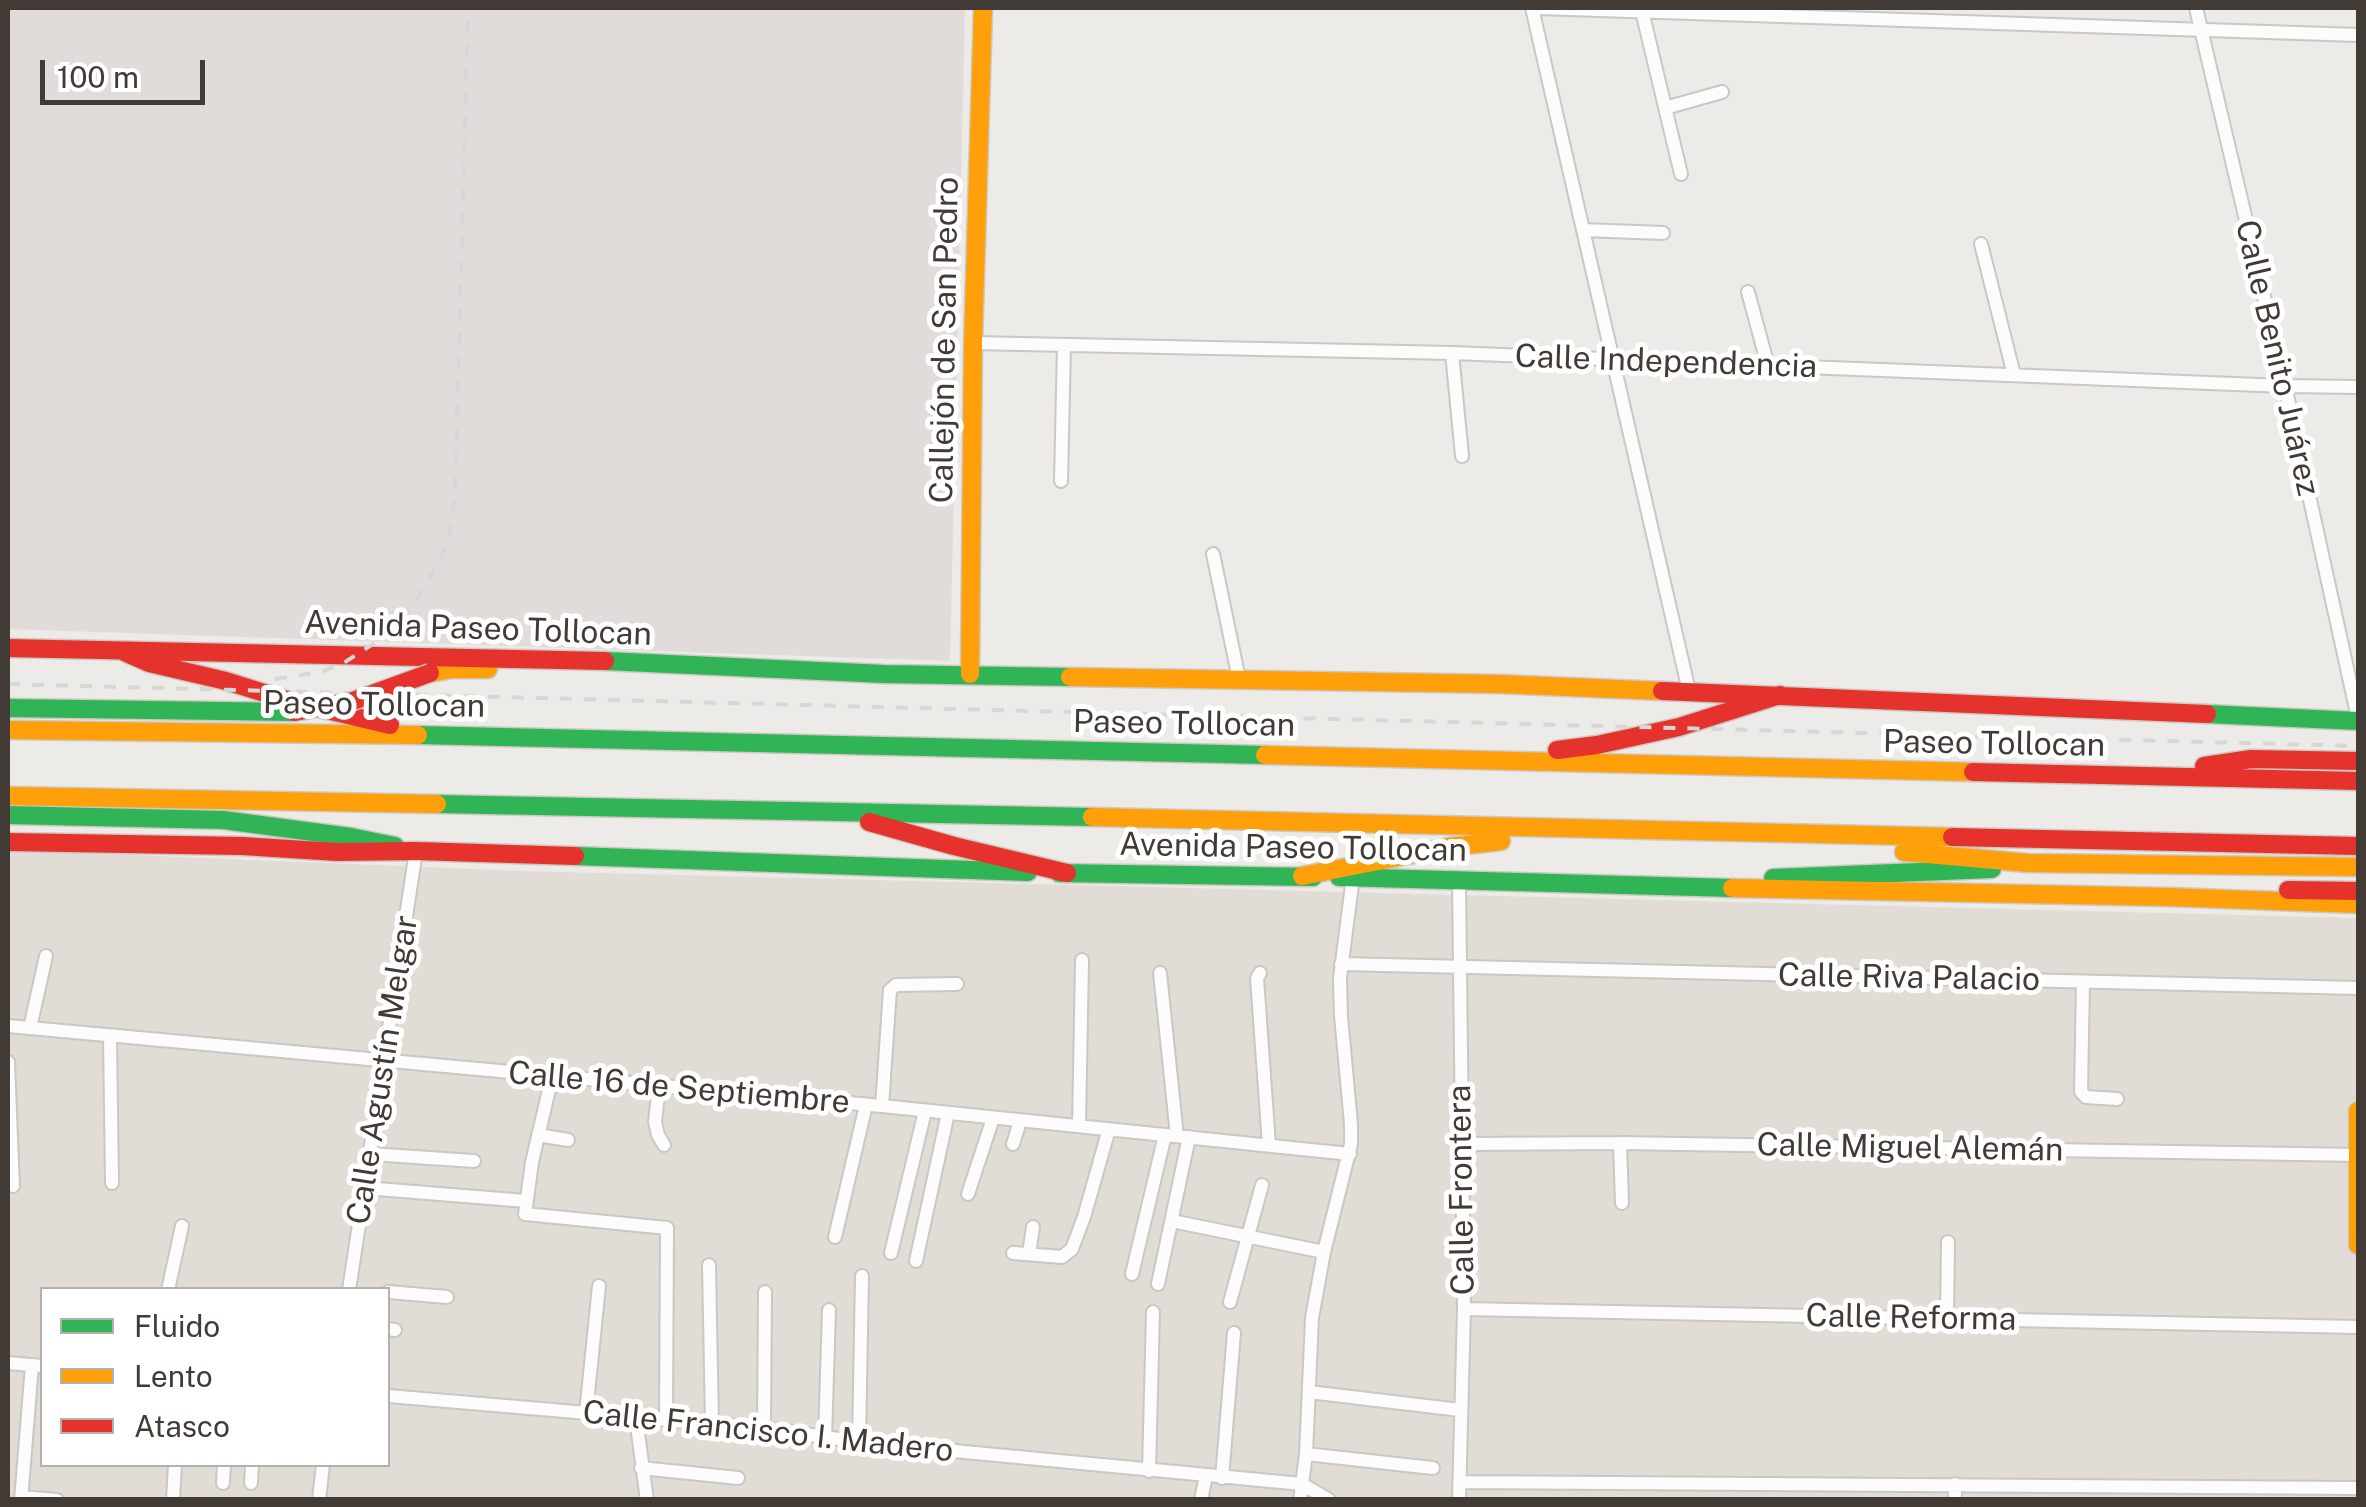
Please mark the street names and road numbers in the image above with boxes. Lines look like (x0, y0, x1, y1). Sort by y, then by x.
street label: Callejón de San Pedro (923, 176, 967, 504)
street label: Calle Benito Juárez (2227, 217, 2327, 499)
street label: Calle Independencia (1514, 338, 1818, 386)
street label: Avenida Paseo Tollocan (303, 604, 653, 654)
street label: Paseo Tollocan (263, 684, 485, 726)
street label: Paseo Tollocan (1073, 703, 1295, 745)
street label: Paseo Tollocan (1883, 723, 2105, 765)
street label: Avenida Paseo Tollocan (1119, 826, 1467, 870)
street label: Calle Agustín Melgar (340, 913, 426, 1227)
street label: Calle Riva Palacio (1778, 957, 2040, 999)
street label: Calle 16 de Septiembre (507, 1054, 851, 1122)
street label: Calle Frontera (1441, 1084, 1483, 1296)
street label: Calle Miguel Alemán (1756, 1126, 2064, 1170)
street label: Calle Reforma (1805, 1297, 2017, 1339)
street label: Calle Francisco I. Madero (581, 1393, 955, 1471)

